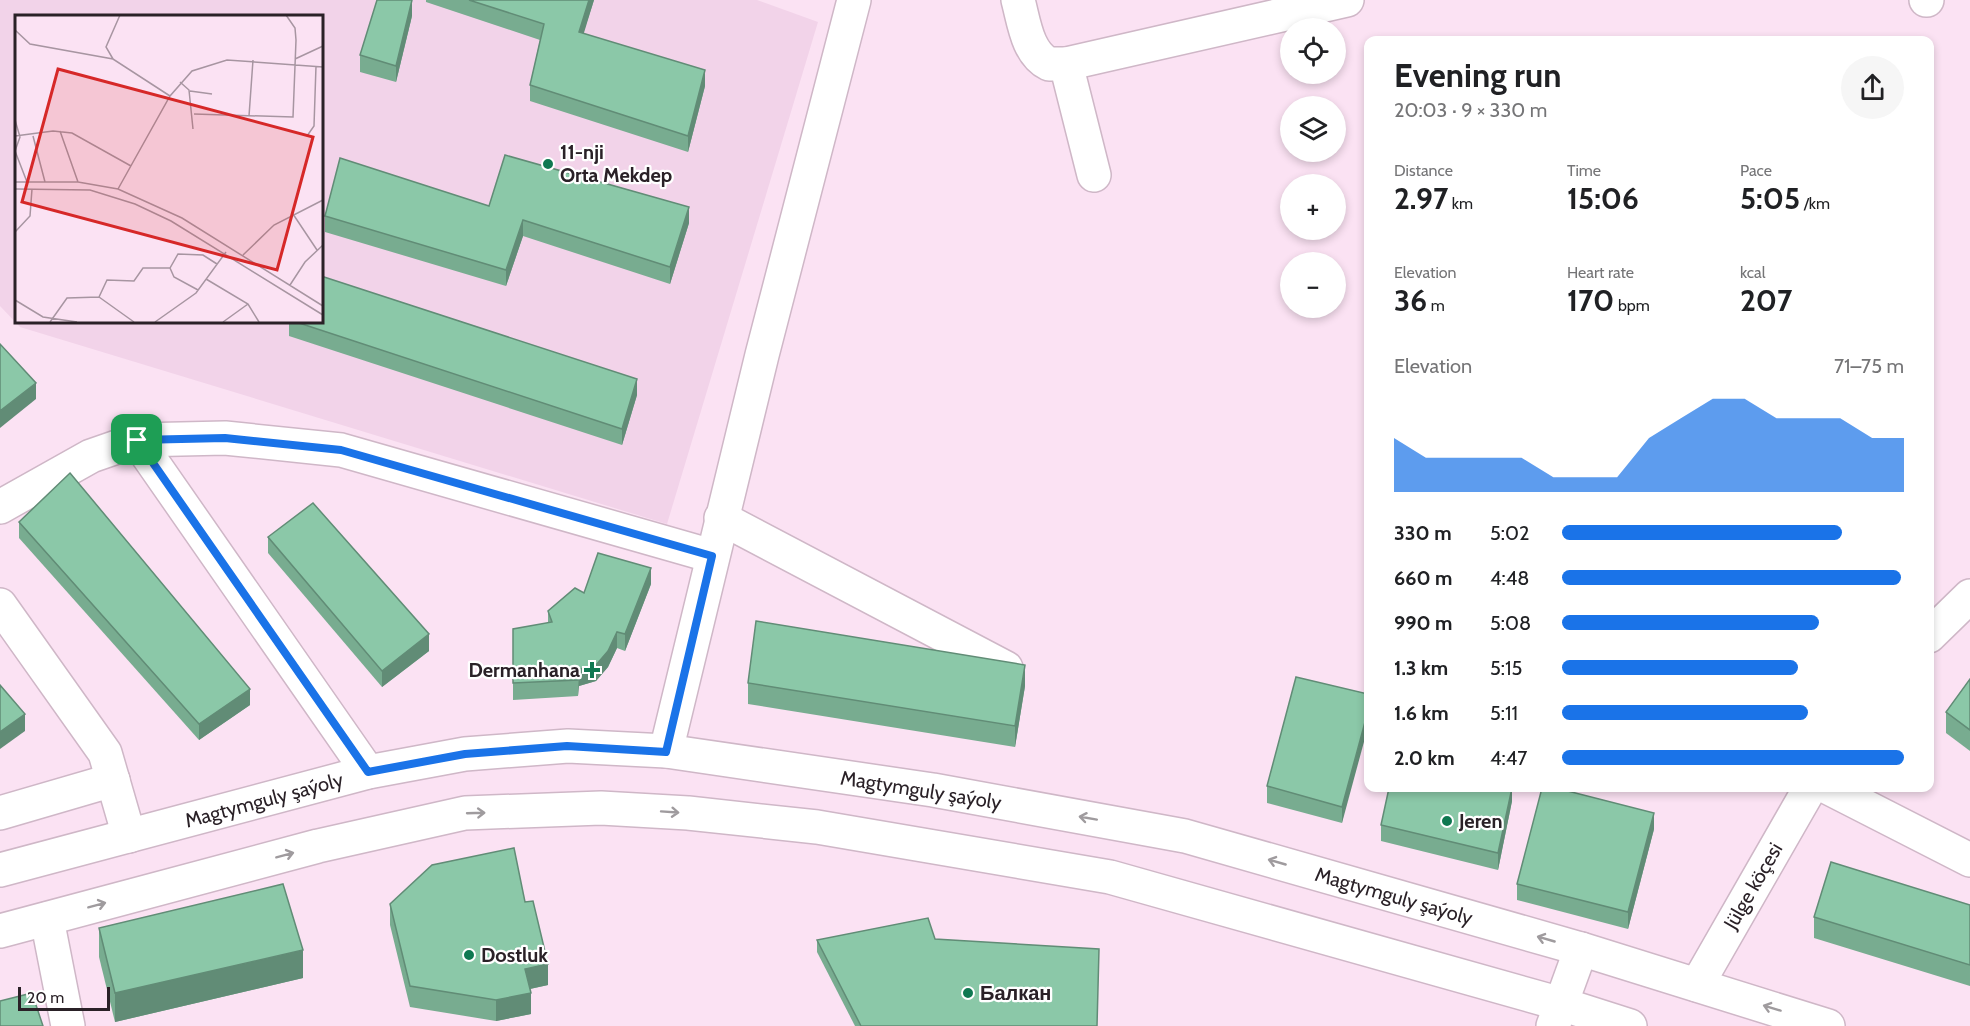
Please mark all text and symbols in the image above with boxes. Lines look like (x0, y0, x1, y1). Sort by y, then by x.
inset map (15, 15, 322, 322)
map controls (1280, 18, 1346, 318)
button: locate (1280, 18, 1346, 84)
text: Evening run (1394, 55, 1561, 95)
button: share (1841, 56, 1904, 119)
button: layers (1280, 96, 1346, 162)
text: 20:03 · 9 × 330 m (1394, 98, 1547, 122)
place label: 11-nji Orta Mekdep (560, 140, 672, 187)
marker: 11-nji Orta Mekdep (541, 157, 555, 171)
text: Distance (1394, 161, 1453, 180)
text: Time (1567, 161, 1601, 180)
text: Pace (1740, 161, 1772, 180)
button: + (1280, 174, 1346, 240)
text: 2.97 (1394, 180, 1448, 217)
text: 15:06 (1567, 180, 1639, 217)
text: 5:05 (1740, 180, 1800, 217)
text: km (1448, 194, 1473, 213)
text: /km (1800, 194, 1830, 213)
button: − (1280, 252, 1346, 318)
text: Elevation (1394, 263, 1457, 282)
text: Heart rate (1567, 263, 1634, 282)
text: kcal (1740, 263, 1766, 282)
text: 36 (1394, 282, 1427, 319)
text: 170 (1567, 282, 1614, 319)
text: 207 (1740, 282, 1792, 319)
text: m (1427, 296, 1445, 315)
text: bpm (1614, 296, 1650, 315)
text: Elevation (1394, 354, 1472, 378)
text: 71–75 m (1834, 354, 1904, 378)
pin (111, 414, 162, 465)
icon: arrive (120, 423, 153, 456)
text: 330 m (1394, 521, 1452, 545)
text: 5:02 (1490, 521, 1529, 545)
text: 660 m (1394, 566, 1452, 590)
text: 4:48 (1490, 566, 1529, 590)
text: 990 m (1394, 611, 1452, 635)
text: 5:08 (1490, 611, 1531, 635)
text: 1.3 km (1394, 656, 1448, 680)
text: 5:15 (1490, 656, 1522, 680)
place label: Dermanhana (468, 658, 580, 682)
marker: Dermanhana (585, 663, 599, 677)
text: 1.6 km (1394, 701, 1449, 725)
text: 5:11 (1490, 701, 1518, 725)
text: 2.0 km (1394, 746, 1455, 770)
text: 4:47 (1490, 746, 1527, 770)
street label: Magtymguly şaýoly (839, 765, 1003, 815)
street label: Magtymguly şaýoly (182, 767, 346, 833)
one-way arrow (465, 807, 485, 818)
one-way arrow (660, 807, 680, 818)
place label: Jeren (1458, 809, 1502, 833)
one-way arrow (1078, 812, 1098, 823)
marker: Jeren (1440, 814, 1454, 828)
street label: Jülge köçesi (1718, 838, 1787, 934)
one-way arrow (276, 849, 295, 860)
one-way arrow (1268, 856, 1287, 868)
street label: Magtymguly şaýoly (1312, 862, 1476, 930)
one-way arrow (87, 899, 106, 911)
one-way arrow (1537, 933, 1556, 944)
place label: Dostluk (481, 943, 548, 967)
marker: Dostluk (462, 948, 476, 962)
place label: Балкан (980, 981, 1051, 1005)
scale bar (18, 984, 110, 1012)
marker: Балкан (961, 986, 975, 1000)
text: 20 m (27, 988, 64, 1007)
one-way arrow (1763, 1002, 1782, 1013)

